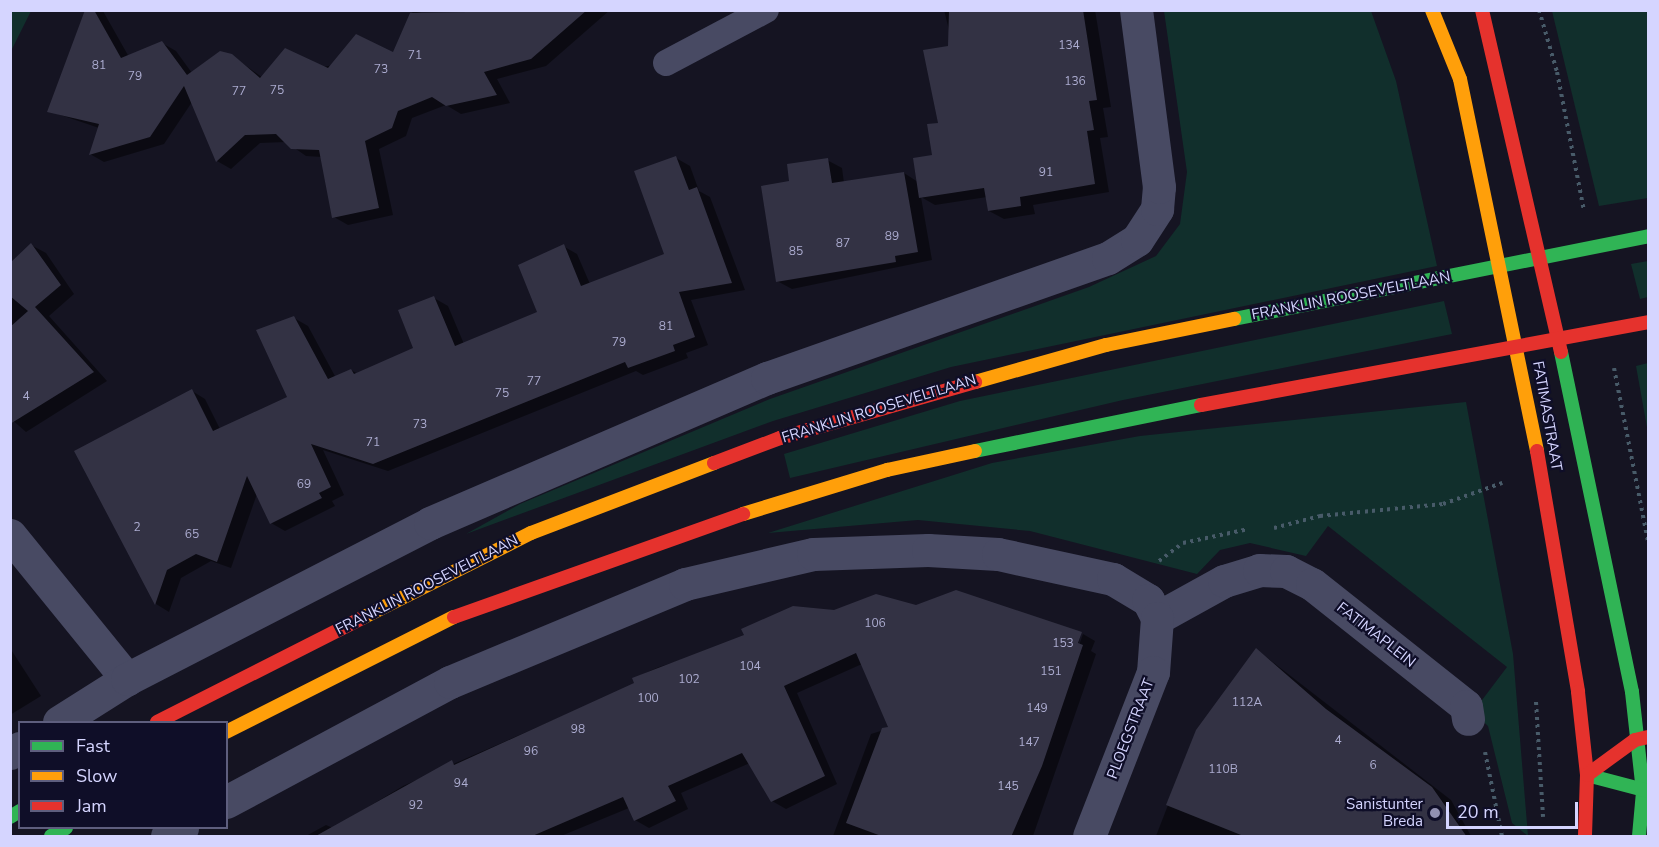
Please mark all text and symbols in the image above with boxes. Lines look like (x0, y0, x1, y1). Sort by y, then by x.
house number: 134 (1058, 39, 1080, 53)
house number: 71 (408, 49, 422, 63)
house number: 81 (92, 59, 106, 73)
house number: 73 (374, 63, 388, 77)
house number: 79 (128, 70, 142, 84)
house number: 136 (1064, 75, 1086, 89)
house number: 75 (270, 84, 284, 98)
house number: 77 (232, 85, 246, 99)
house number: 91 (1039, 166, 1053, 180)
house number: 89 (885, 230, 899, 244)
house number: 87 (836, 237, 850, 251)
house number: 85 (789, 245, 803, 259)
street label: FRANKLIN ROOSEVELTLAAN (1250, 268, 1452, 324)
house number: 81 (659, 320, 673, 334)
house number: 79 (612, 336, 626, 350)
street label: FATIMASTRAAT (1528, 360, 1566, 472)
street label: FRANKLIN ROOSEVELTLAAN (780, 371, 978, 447)
house number: 77 (527, 375, 541, 389)
house number: 75 (495, 387, 509, 401)
house number: 4 (22, 390, 30, 404)
house number: 73 (413, 418, 427, 432)
house number: 71 (366, 436, 380, 450)
house number: 69 (297, 478, 311, 492)
house number: 2 (133, 521, 141, 535)
house number: 65 (185, 528, 199, 542)
street label: FRANKLIN ROOSEVELTLAAN (333, 531, 521, 639)
street label: FATIMAPLEIN (1333, 599, 1419, 671)
house number: 106 (864, 617, 886, 631)
house number: 153 (1052, 637, 1074, 651)
house number: 104 (739, 660, 761, 674)
house number: 151 (1040, 665, 1062, 679)
house number: 102 (678, 673, 700, 687)
street label: PLOEGSTRAAT (1104, 676, 1158, 782)
house number: 100 (637, 692, 659, 706)
house number: 112A (1232, 696, 1262, 710)
house number: 149 (1026, 702, 1048, 716)
legend (18, 721, 228, 829)
house number: 98 (571, 723, 585, 737)
text: Fast (76, 734, 110, 758)
house number: 4 (1334, 734, 1342, 748)
house number: 147 (1018, 736, 1040, 750)
house number: 96 (524, 745, 538, 759)
house number: 6 (1369, 759, 1377, 773)
house number: 110B (1208, 763, 1238, 777)
text: Slow (76, 764, 117, 788)
house number: 94 (454, 777, 468, 791)
house number: 145 (997, 780, 1019, 794)
scale bar (1449, 790, 1581, 828)
text: Jam (76, 794, 107, 818)
place label: Sanistunter Breda (1346, 795, 1423, 830)
house number: 92 (409, 799, 423, 813)
text: 20 m (1457, 800, 1499, 824)
marker: Sanistunter Breda (1428, 806, 1442, 820)

